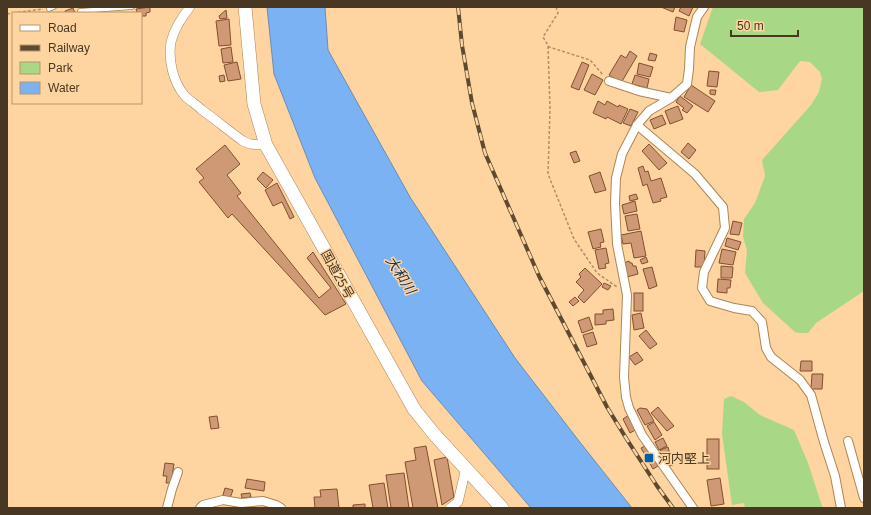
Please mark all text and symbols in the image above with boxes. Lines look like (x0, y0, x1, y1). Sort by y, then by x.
legend (12, 12, 142, 104)
scale bar (731, 12, 798, 38)
text: 50 m (737, 19, 764, 33)
text: Road (48, 21, 77, 35)
text: Railway (48, 41, 90, 55)
text: Park (48, 61, 74, 75)
text: Water (48, 81, 80, 95)
street label: 国道25号 (318, 247, 357, 301)
water label: 大和川 (383, 253, 420, 299)
place label: 河内堅上 (658, 451, 710, 466)
marker: 河内堅上 (643, 452, 655, 464)

